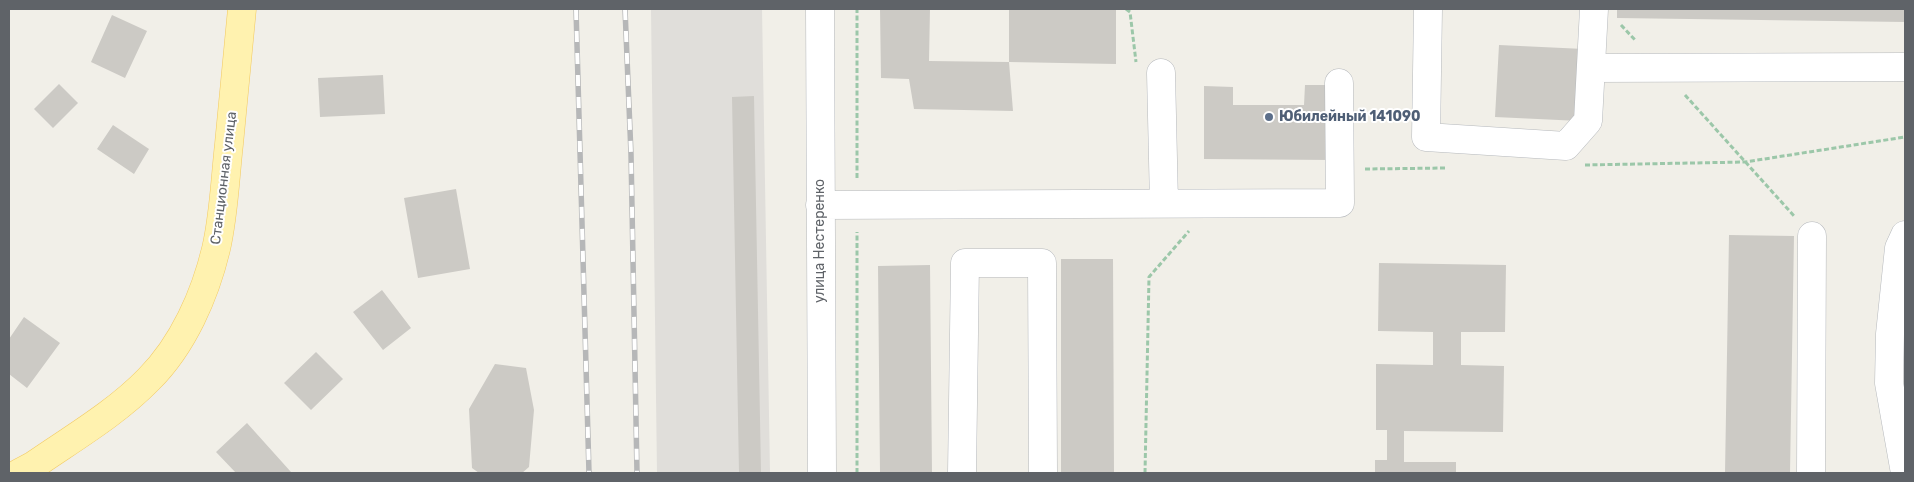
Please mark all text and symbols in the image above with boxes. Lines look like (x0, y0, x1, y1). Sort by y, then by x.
place label: Юбилейный 141090 (1279, 109, 1421, 125)
street label: Станционная улица (207, 110, 241, 246)
marker: Юбилейный 141090 (1263, 111, 1275, 123)
street label: улица Нестеренко (812, 179, 828, 303)

